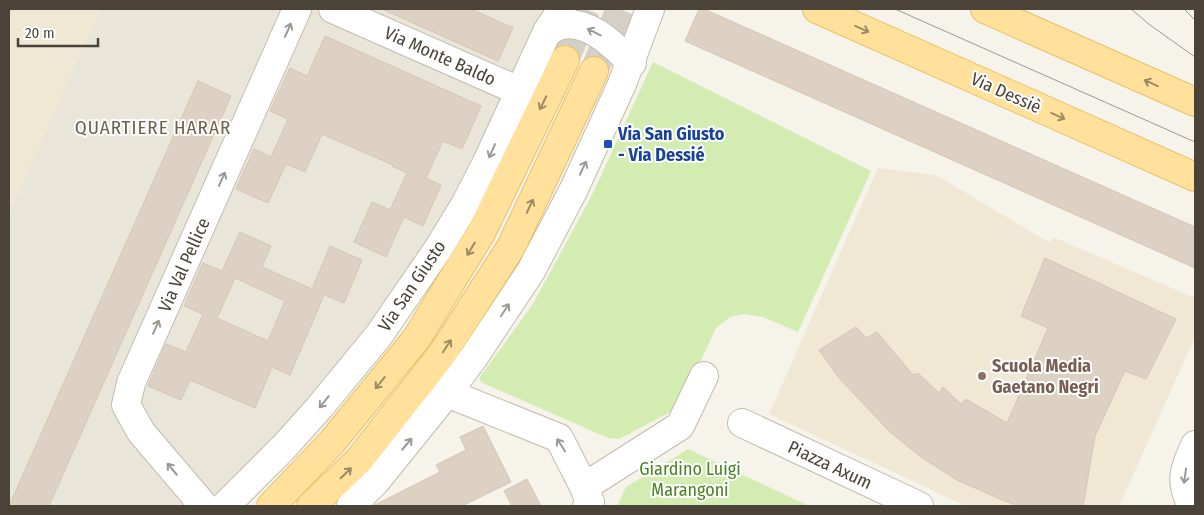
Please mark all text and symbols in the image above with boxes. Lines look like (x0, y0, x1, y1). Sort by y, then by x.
scale bar (18, 15, 98, 47)
street label: Via Monte Baldo (381, 22, 499, 90)
one-way arrow (283, 23, 293, 38)
text: 20 m (25, 24, 55, 42)
one-way arrow (854, 24, 869, 34)
one-way arrow (587, 27, 602, 36)
street label: Via Dessiè (967, 68, 1045, 118)
one-way arrow (1144, 77, 1159, 87)
one-way arrow (538, 96, 548, 111)
one-way arrow (1050, 112, 1065, 121)
district label: QUARTIERE HARAR (75, 116, 231, 139)
place label: Via San Giusto - Via Dessié (617, 123, 725, 166)
marker: Via San Giusto - Via Dessié (602, 138, 614, 150)
one-way arrow (486, 143, 496, 158)
one-way arrow (579, 161, 589, 176)
one-way arrow (217, 172, 227, 187)
one-way arrow (526, 199, 535, 214)
street label: Via Val Pellice (153, 214, 215, 316)
street label: Via San Giusto (373, 236, 451, 336)
one-way arrow (466, 241, 476, 255)
one-way arrow (500, 303, 510, 317)
one-way arrow (151, 320, 161, 335)
one-way arrow (443, 339, 453, 353)
place label: Scuola Media Gaetano Negri (992, 355, 1099, 398)
marker: Scuola Media Gaetano Negri (976, 370, 988, 382)
one-way arrow (375, 376, 386, 389)
one-way arrow (319, 395, 330, 408)
street label: Piazza Axum (784, 436, 876, 494)
one-way arrow (402, 438, 413, 451)
one-way arrow (556, 438, 566, 452)
park label: Giardino Luigi Marangoni (639, 458, 741, 501)
one-way arrow (167, 463, 178, 476)
one-way arrow (340, 467, 352, 479)
one-way arrow (1179, 467, 1189, 483)

